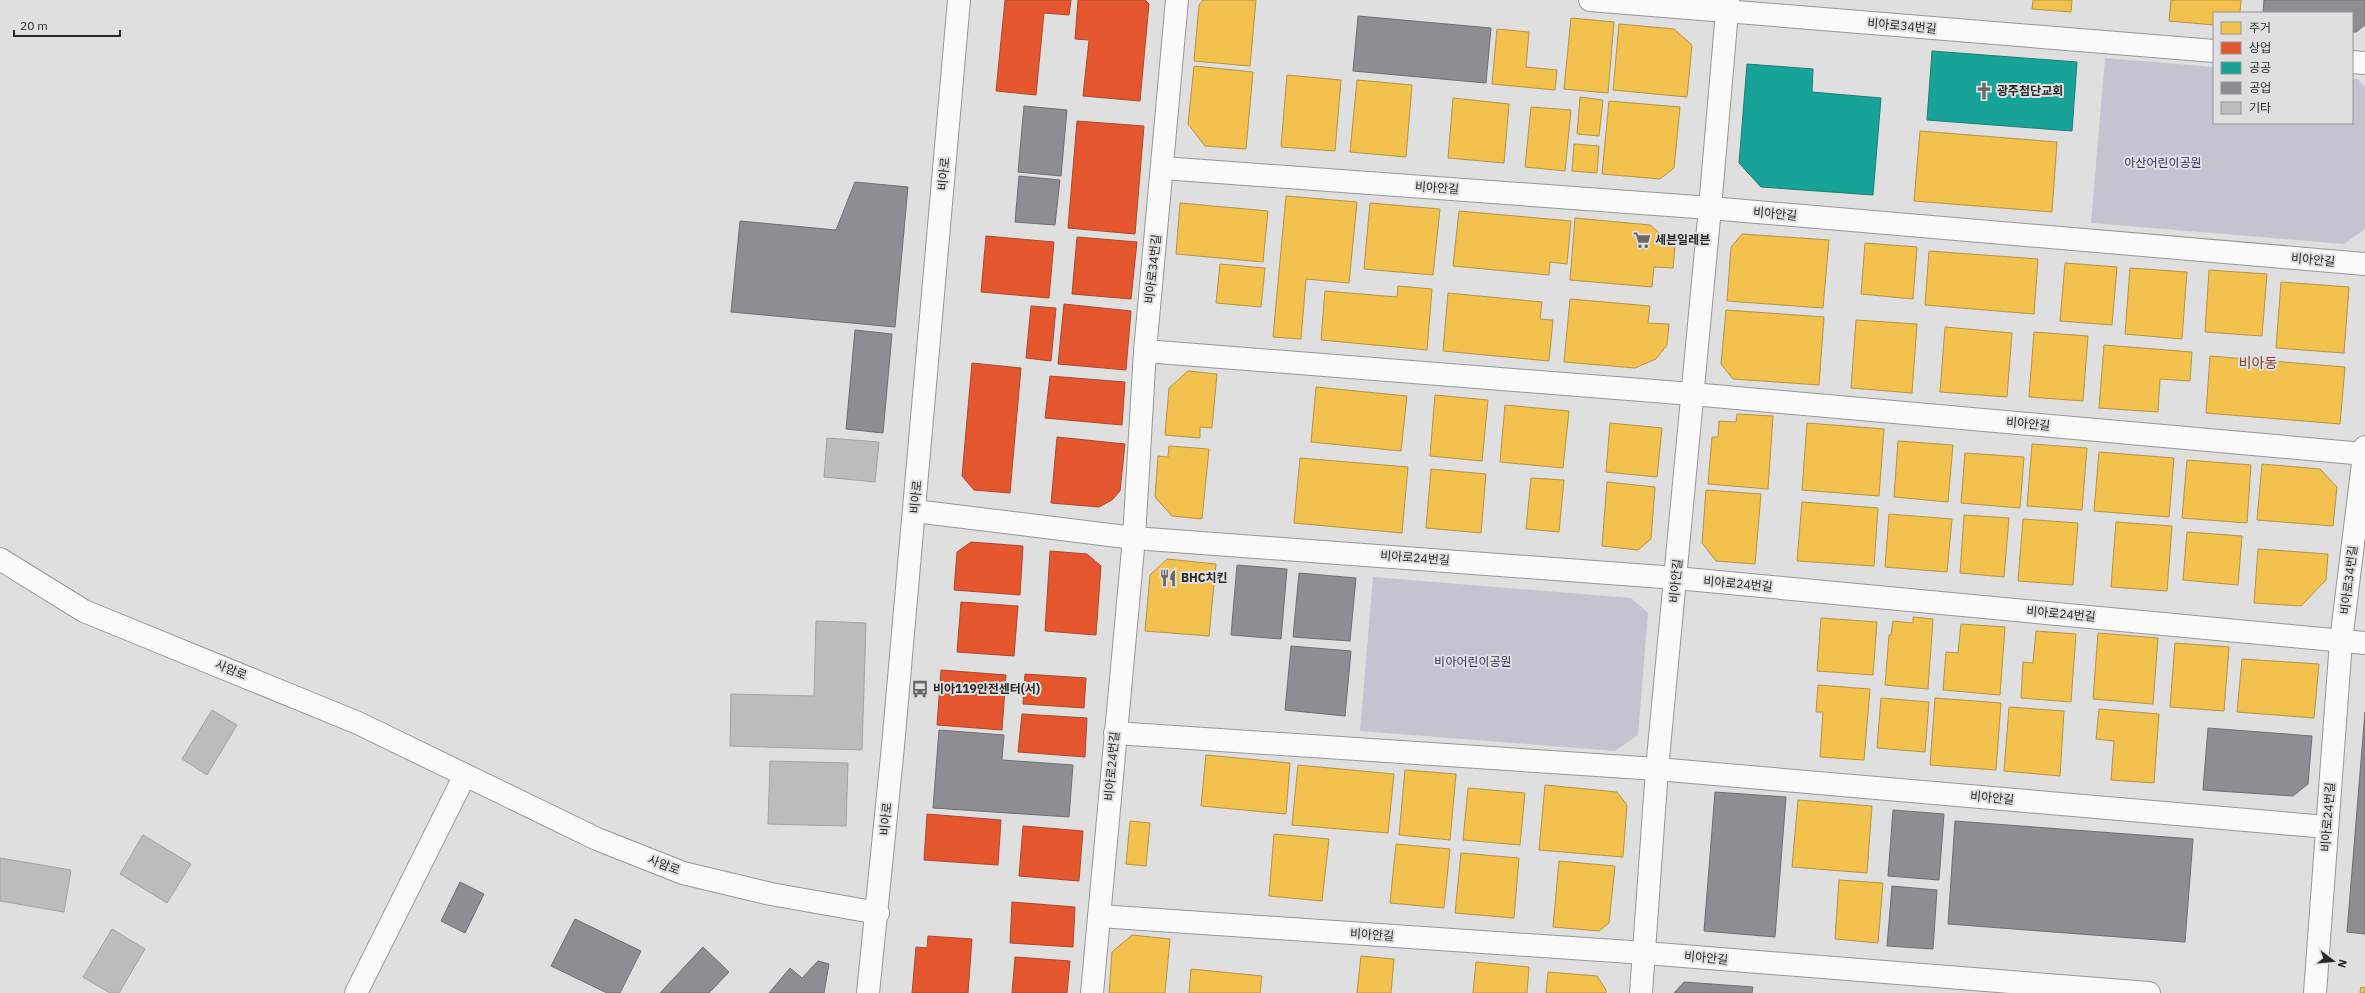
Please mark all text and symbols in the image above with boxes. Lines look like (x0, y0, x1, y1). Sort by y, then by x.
scale bar (14, 12, 120, 38)
legend (2213, 12, 2353, 124)
street label: 비아로34번길 (1867, 15, 1937, 36)
text: 20 m (20, 18, 48, 33)
text: 주거 (2249, 20, 2271, 35)
text: 상업 (2249, 40, 2271, 55)
text: 공공 (2249, 60, 2271, 75)
text: 공업 (2249, 80, 2271, 95)
church icon: 광주첨단교회 (1974, 81, 1994, 101)
place label: 광주첨단교회 (1997, 83, 2063, 98)
text: 기타 (2249, 100, 2271, 115)
park label: 아산어린이공원 (2124, 155, 2202, 170)
street label: 비아로 (935, 157, 952, 191)
street label: 비아안길 (1414, 178, 1460, 197)
street label: 비아안길 (1752, 204, 1798, 223)
supermarket icon: 세븐일레븐 (1632, 230, 1652, 250)
place label: 세븐일레븐 (1655, 232, 1710, 247)
street label: 비아로34번길 (1141, 234, 1164, 304)
street label: 비아안길 (2290, 250, 2336, 269)
district label: 비아동 (2239, 354, 2277, 372)
street label: 비아안길 (2005, 414, 2051, 433)
street label: 비아로 (907, 480, 924, 514)
street label: 비아로34번길 (2337, 544, 2360, 615)
street label: 비아로24번길 (1380, 548, 1450, 567)
street label: 비아안길 (1666, 558, 1685, 604)
restaurant icon: BHC치킨 (1158, 568, 1178, 588)
place label: BHC치킨 (1181, 570, 1228, 585)
street label: 비아로24번길 (1703, 573, 1773, 594)
street label: 비아로24번길 (2026, 603, 2096, 624)
park label: 비아어린이공원 (1434, 654, 1512, 669)
street label: 사암로 (213, 656, 249, 683)
bus stop icon: 비아119안전센터(서) (910, 679, 930, 699)
place label: 비아119안전센터(서) (933, 681, 1040, 696)
street label: 비아로24번길 (1101, 731, 1122, 801)
street label: 비아로24번길 (2318, 782, 2337, 852)
street label: 비아안길 (1969, 788, 2015, 807)
street label: 비아로 (877, 802, 894, 836)
street label: 사암로 (646, 852, 682, 877)
street label: 비아안길 (1349, 925, 1395, 944)
north arrow (2313, 941, 2353, 981)
street label: 비아안길 (1683, 948, 1729, 967)
text: N (2335, 958, 2350, 970)

